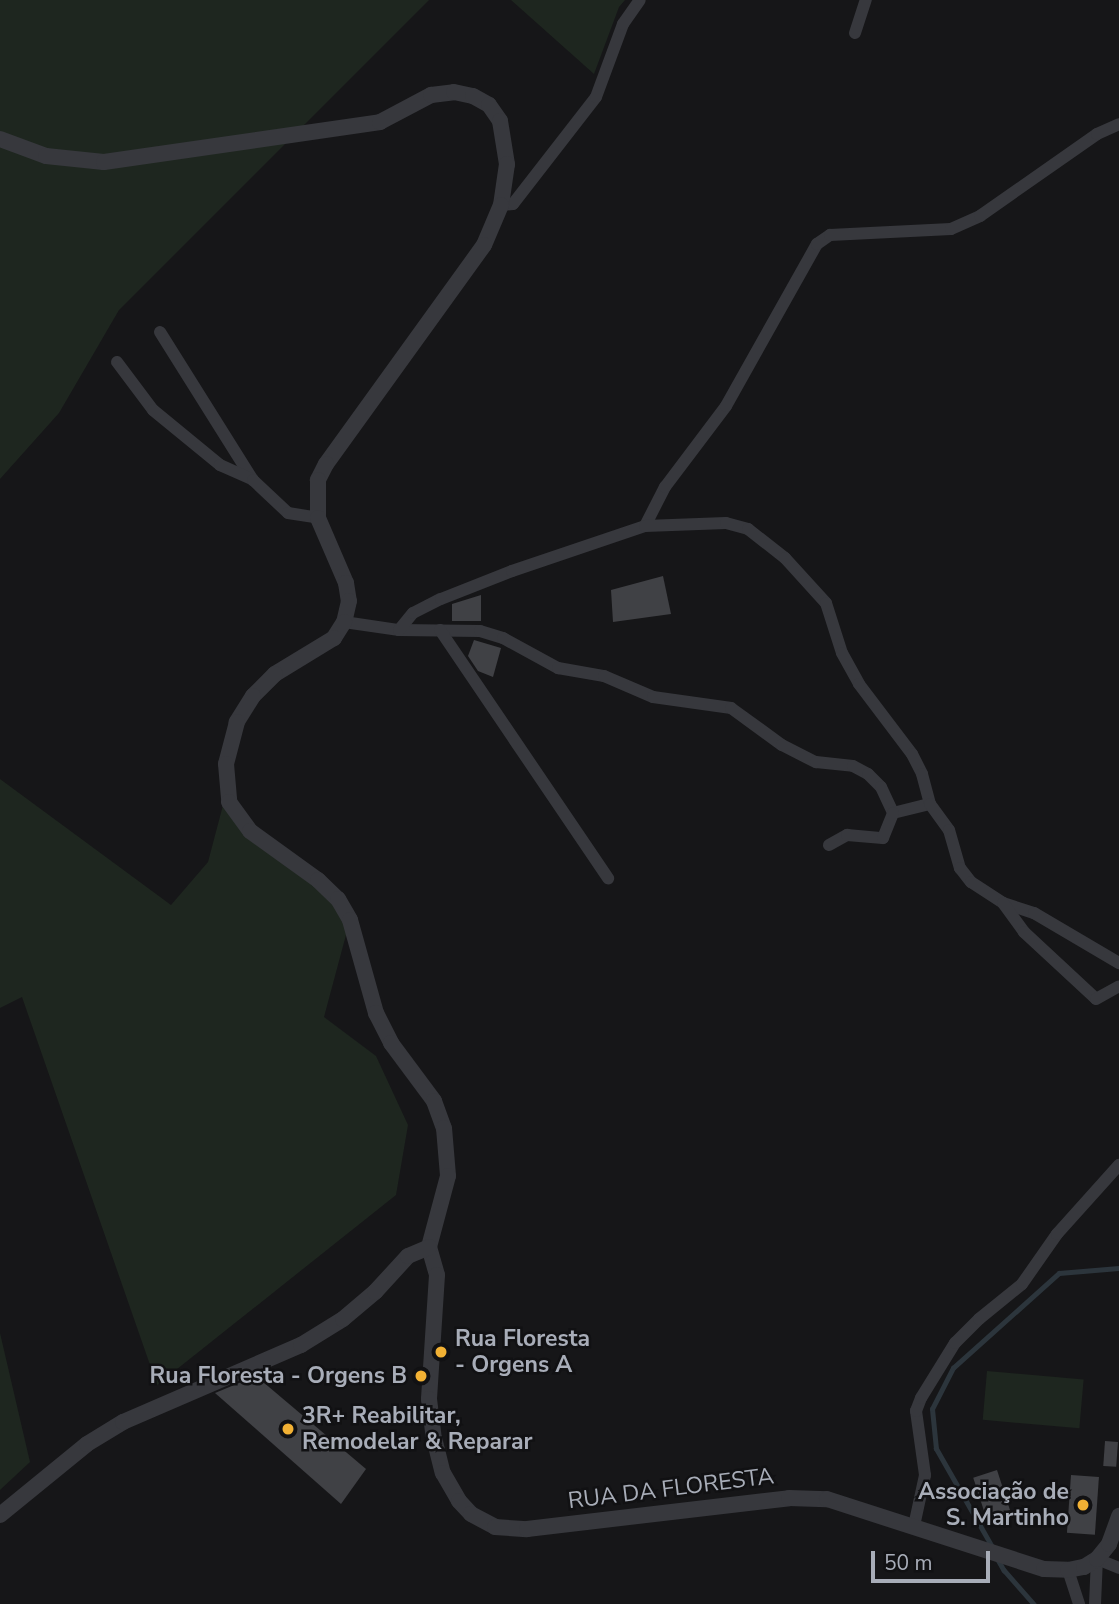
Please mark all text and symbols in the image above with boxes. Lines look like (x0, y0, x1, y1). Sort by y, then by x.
place label: Rua Floresta - Orgens A (455, 1325, 590, 1379)
marker: Rua Floresta - Orgens A (433, 1344, 449, 1360)
place label: Rua Floresta - Orgens B (150, 1362, 407, 1390)
marker: Rua Floresta - Orgens B (413, 1368, 429, 1384)
place label: 3R+ Reabilitar, Remodelar & Reparar (302, 1402, 533, 1456)
marker: 3R+ Reabilitar, Remodelar & Reparar (280, 1421, 296, 1437)
street label: RUA DA FLORESTA (566, 1463, 776, 1515)
place label: Associação de S. Martinho (918, 1478, 1069, 1532)
marker: Associação de S. Martinho (1075, 1497, 1091, 1513)
scale bar (874, 1538, 993, 1582)
text: 50 m (884, 1549, 933, 1577)

